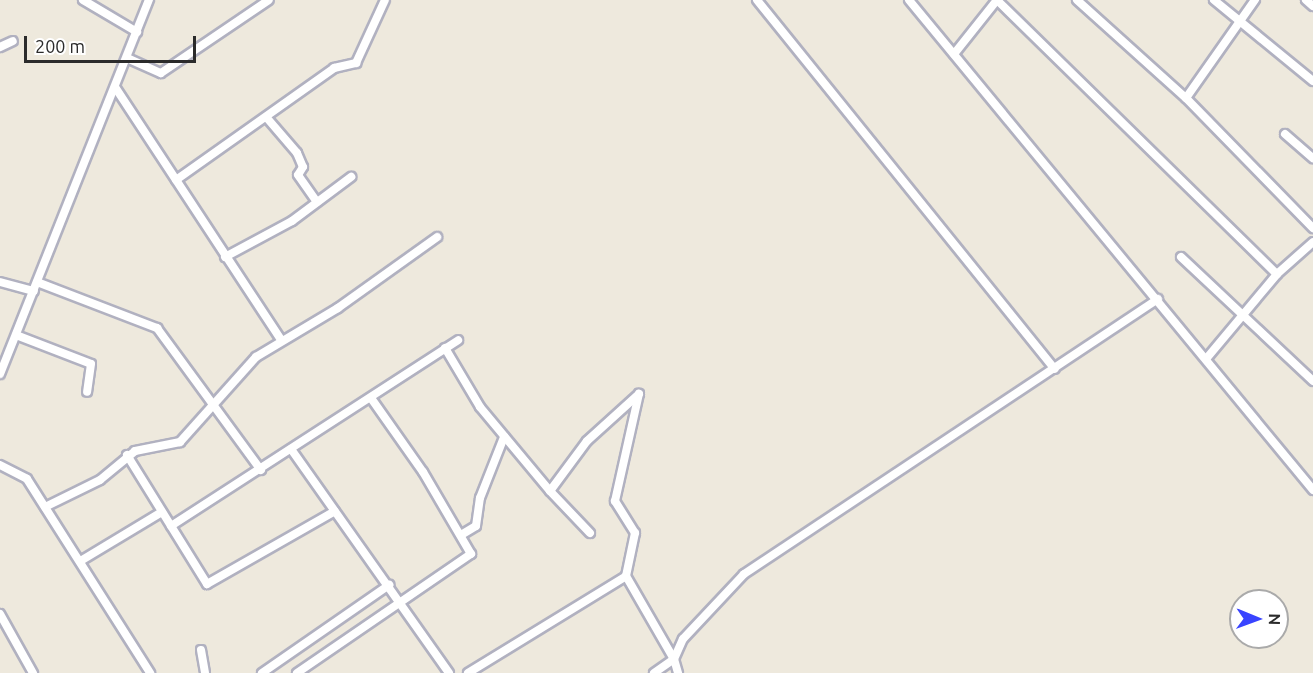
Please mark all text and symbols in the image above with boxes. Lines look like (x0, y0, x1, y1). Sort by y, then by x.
scale bar (27, 24, 200, 62)
text: 200 m (35, 36, 85, 56)
north arrow (1229, 589, 1289, 649)
text: N (1266, 613, 1284, 625)

